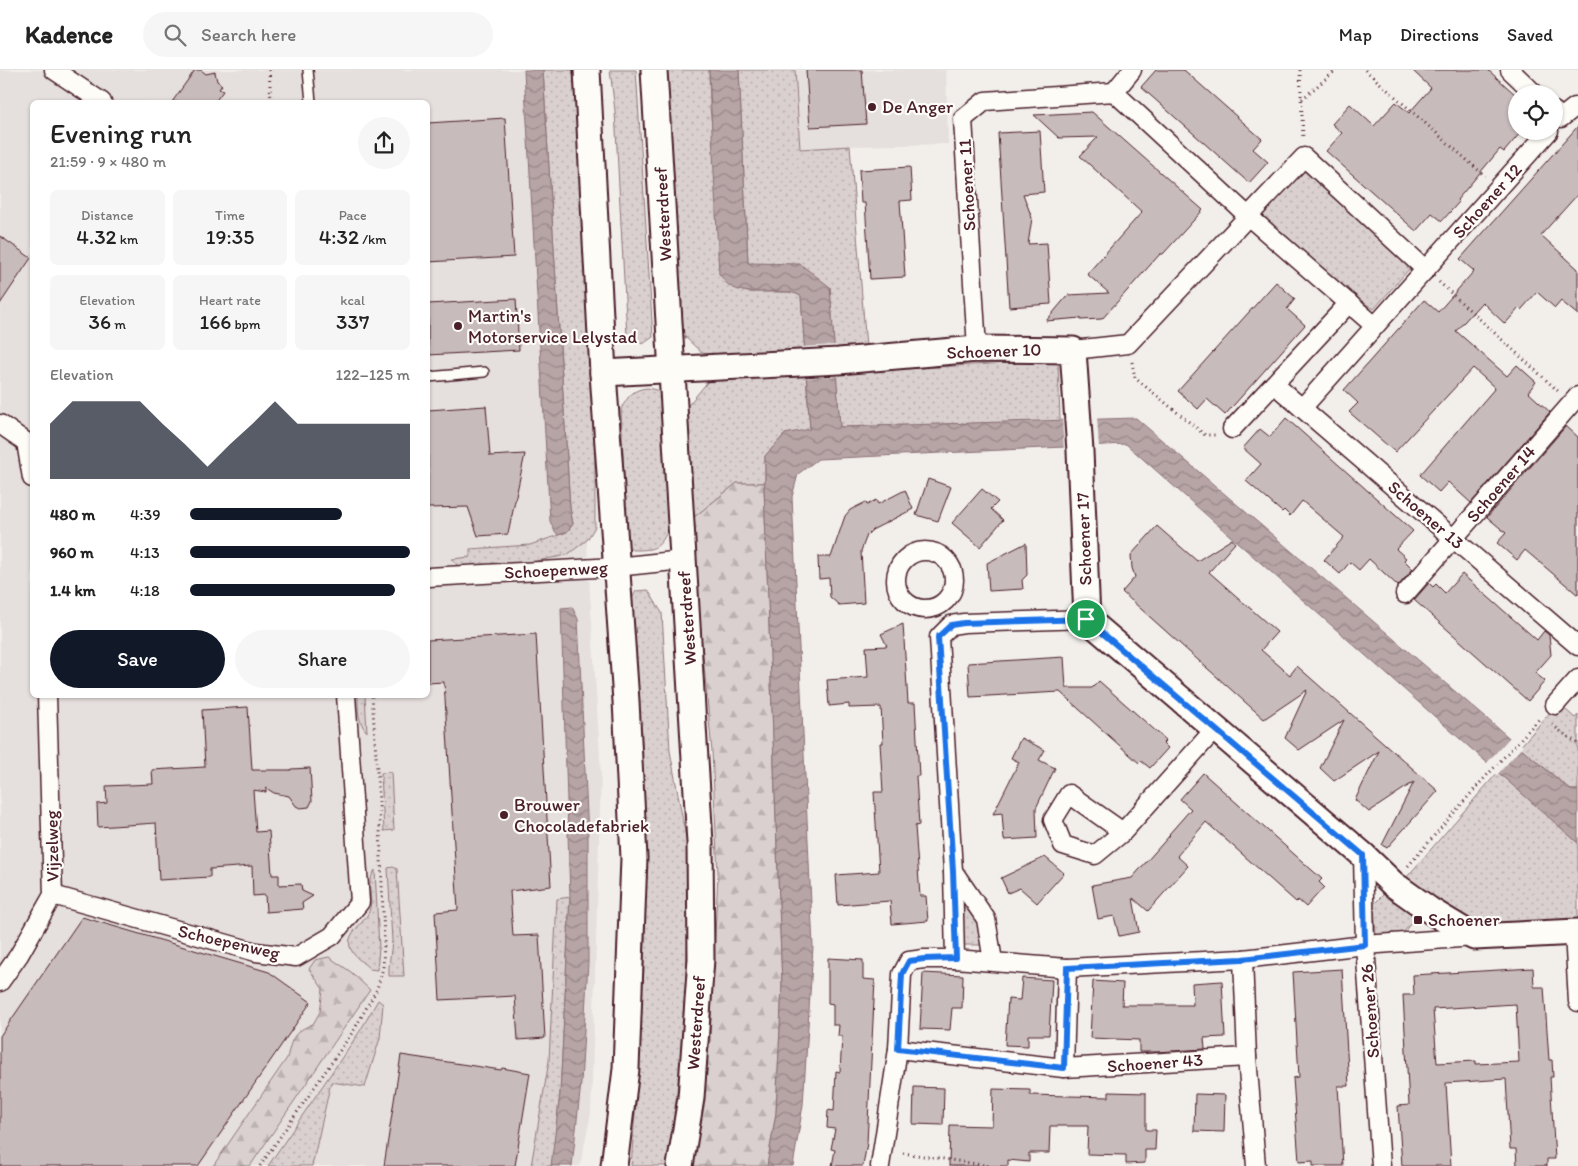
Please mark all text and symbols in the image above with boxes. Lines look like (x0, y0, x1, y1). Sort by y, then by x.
search box (143, 12, 493, 57)
text: Kadence (25, 20, 113, 49)
icon: search (161, 21, 189, 49)
text: Search here (201, 23, 296, 46)
text: Map (1339, 24, 1372, 46)
text: Directions (1400, 24, 1479, 46)
text: Saved (1507, 24, 1553, 46)
map controls (1508, 85, 1563, 140)
button: locate (1508, 85, 1563, 140)
place label: De Anger (882, 96, 954, 118)
marker: De Anger (866, 101, 878, 113)
text: Evening run (50, 116, 192, 150)
button: share (358, 117, 410, 169)
street label: Schoener 11 (954, 138, 980, 232)
text: 21:59 · 9 × 480 m (50, 152, 166, 171)
street label: Schoener 12 (1448, 159, 1527, 243)
street label: Westerdreef (650, 166, 676, 262)
text: Distance (81, 207, 134, 224)
text: Time (215, 207, 245, 224)
text: Pace (339, 207, 367, 224)
text: 4.32 (76, 224, 117, 249)
text: 19:35 (206, 224, 254, 249)
text: 4:32 (319, 224, 359, 249)
text: km (117, 231, 138, 248)
text: /km (359, 231, 387, 248)
text: Elevation (80, 292, 135, 309)
text: Heart rate (199, 292, 261, 309)
text: kcal (340, 292, 365, 309)
place label: Martin's Motorservice Lelystad (468, 305, 637, 348)
text: 36 (89, 309, 111, 334)
text: 166 (199, 309, 231, 334)
text: 337 (336, 309, 369, 334)
text: m (111, 316, 126, 333)
text: bpm (231, 316, 261, 333)
marker: Martin's Motorservice Lelystad (452, 320, 464, 332)
street label: Schoener 10 (946, 338, 1042, 364)
text: Elevation (50, 365, 114, 384)
text: 122–125 m (336, 365, 410, 384)
street label: Schoener 14 (1462, 441, 1541, 527)
street label: Schoener 13 (1383, 476, 1469, 554)
street label: Schoener 17 (1071, 492, 1097, 586)
text: 480 m (50, 505, 95, 524)
text: 4:39 (130, 505, 161, 524)
text: 960 m (50, 543, 94, 562)
text: 4:13 (130, 543, 160, 562)
street label: Schoepenweg (504, 556, 609, 584)
street label: Westerdreef (673, 570, 701, 666)
text: 1.4 km (50, 581, 96, 600)
text: 4:18 (130, 581, 160, 600)
pin (1065, 598, 1107, 640)
icon: arrive (1072, 605, 1100, 633)
button: Save (50, 630, 225, 688)
button: Share (235, 630, 410, 688)
place label: Brouwer Chocoladefabriek (514, 794, 649, 837)
street label: Vijzelweg (40, 809, 64, 882)
marker: Brouwer Chocoladefabriek (498, 809, 510, 821)
place label: Schoener (1428, 909, 1500, 931)
marker: Schoener (1412, 914, 1424, 926)
street label: Schoepenweg (176, 920, 283, 965)
street label: Schoener 26 (1356, 963, 1384, 1059)
street label: Westerdreef (682, 975, 710, 1071)
street label: Schoener 43 (1106, 1049, 1204, 1077)

